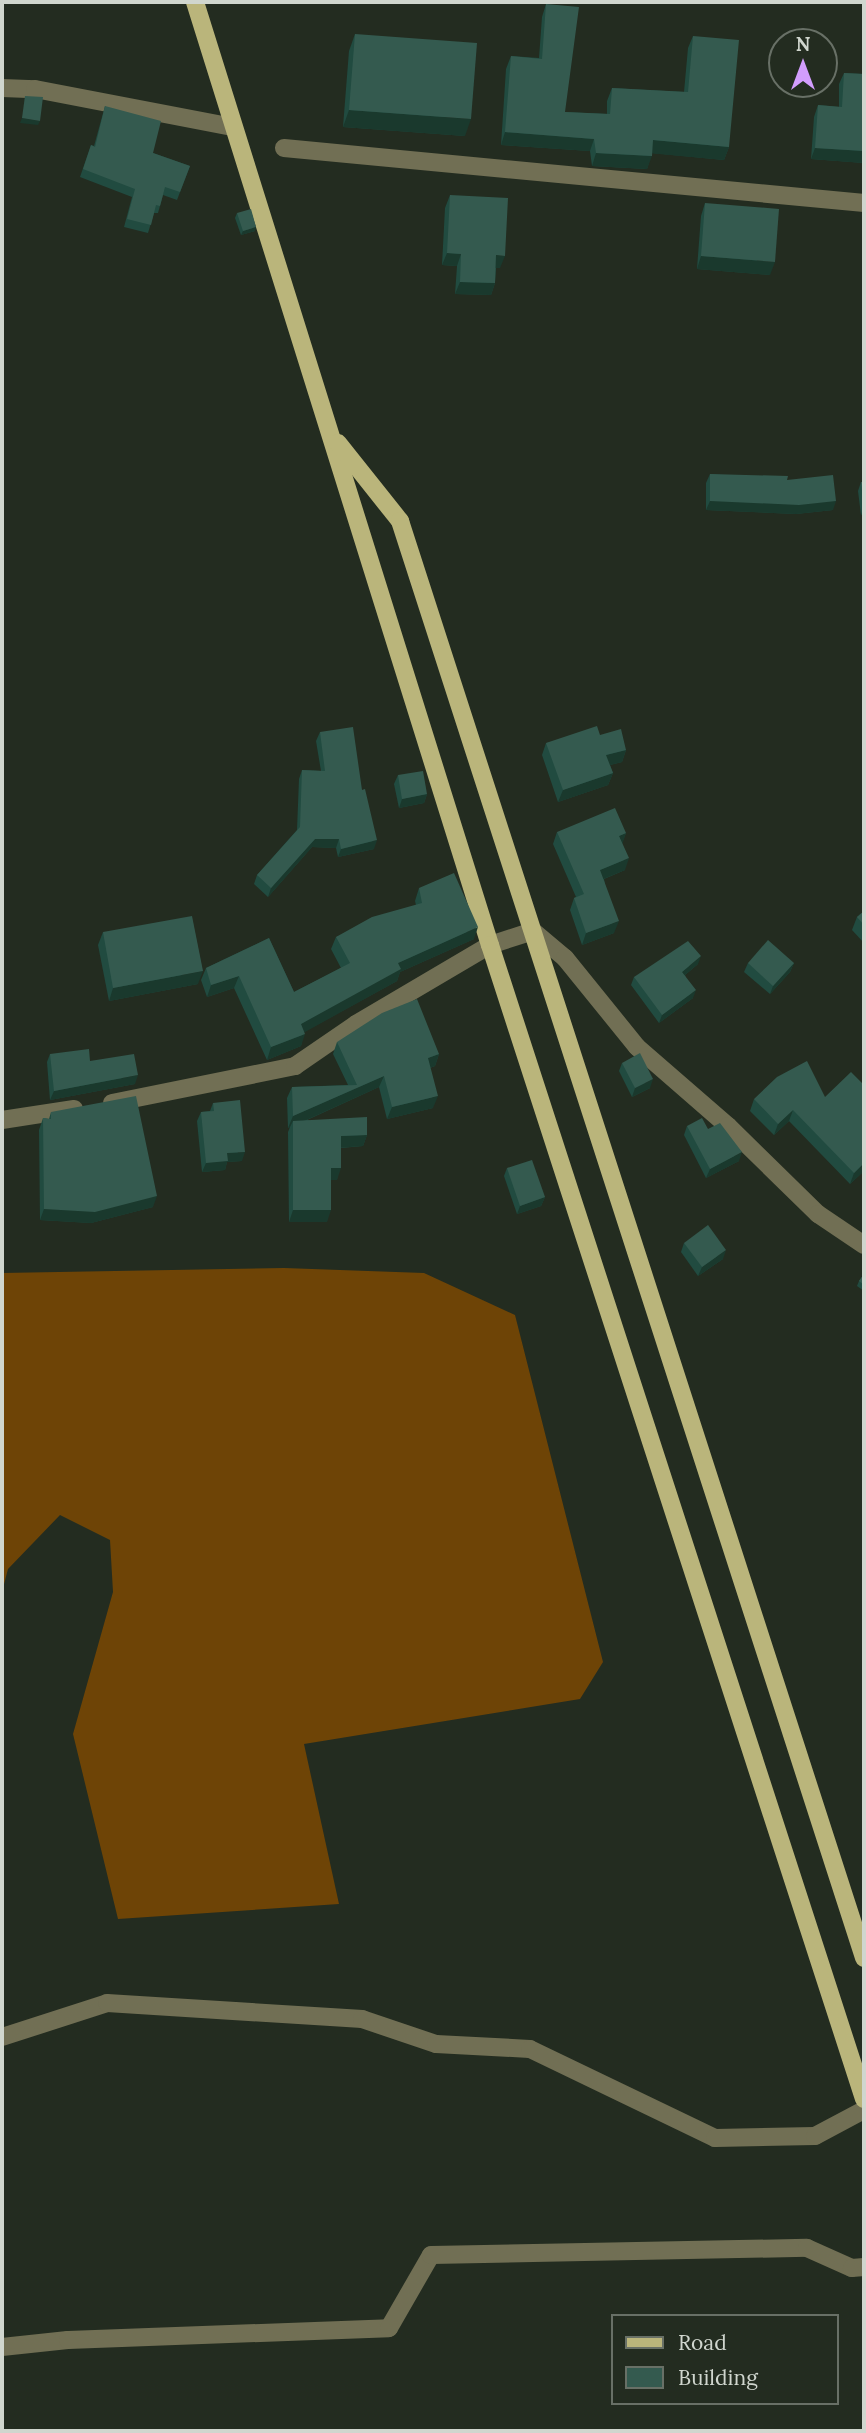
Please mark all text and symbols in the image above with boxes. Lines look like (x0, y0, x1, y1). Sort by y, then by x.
north arrow (768, 28, 838, 98)
text: N (796, 32, 810, 56)
legend (610, 2314, 838, 2405)
text: Road (678, 2329, 727, 2356)
text: Building (678, 2364, 758, 2391)

